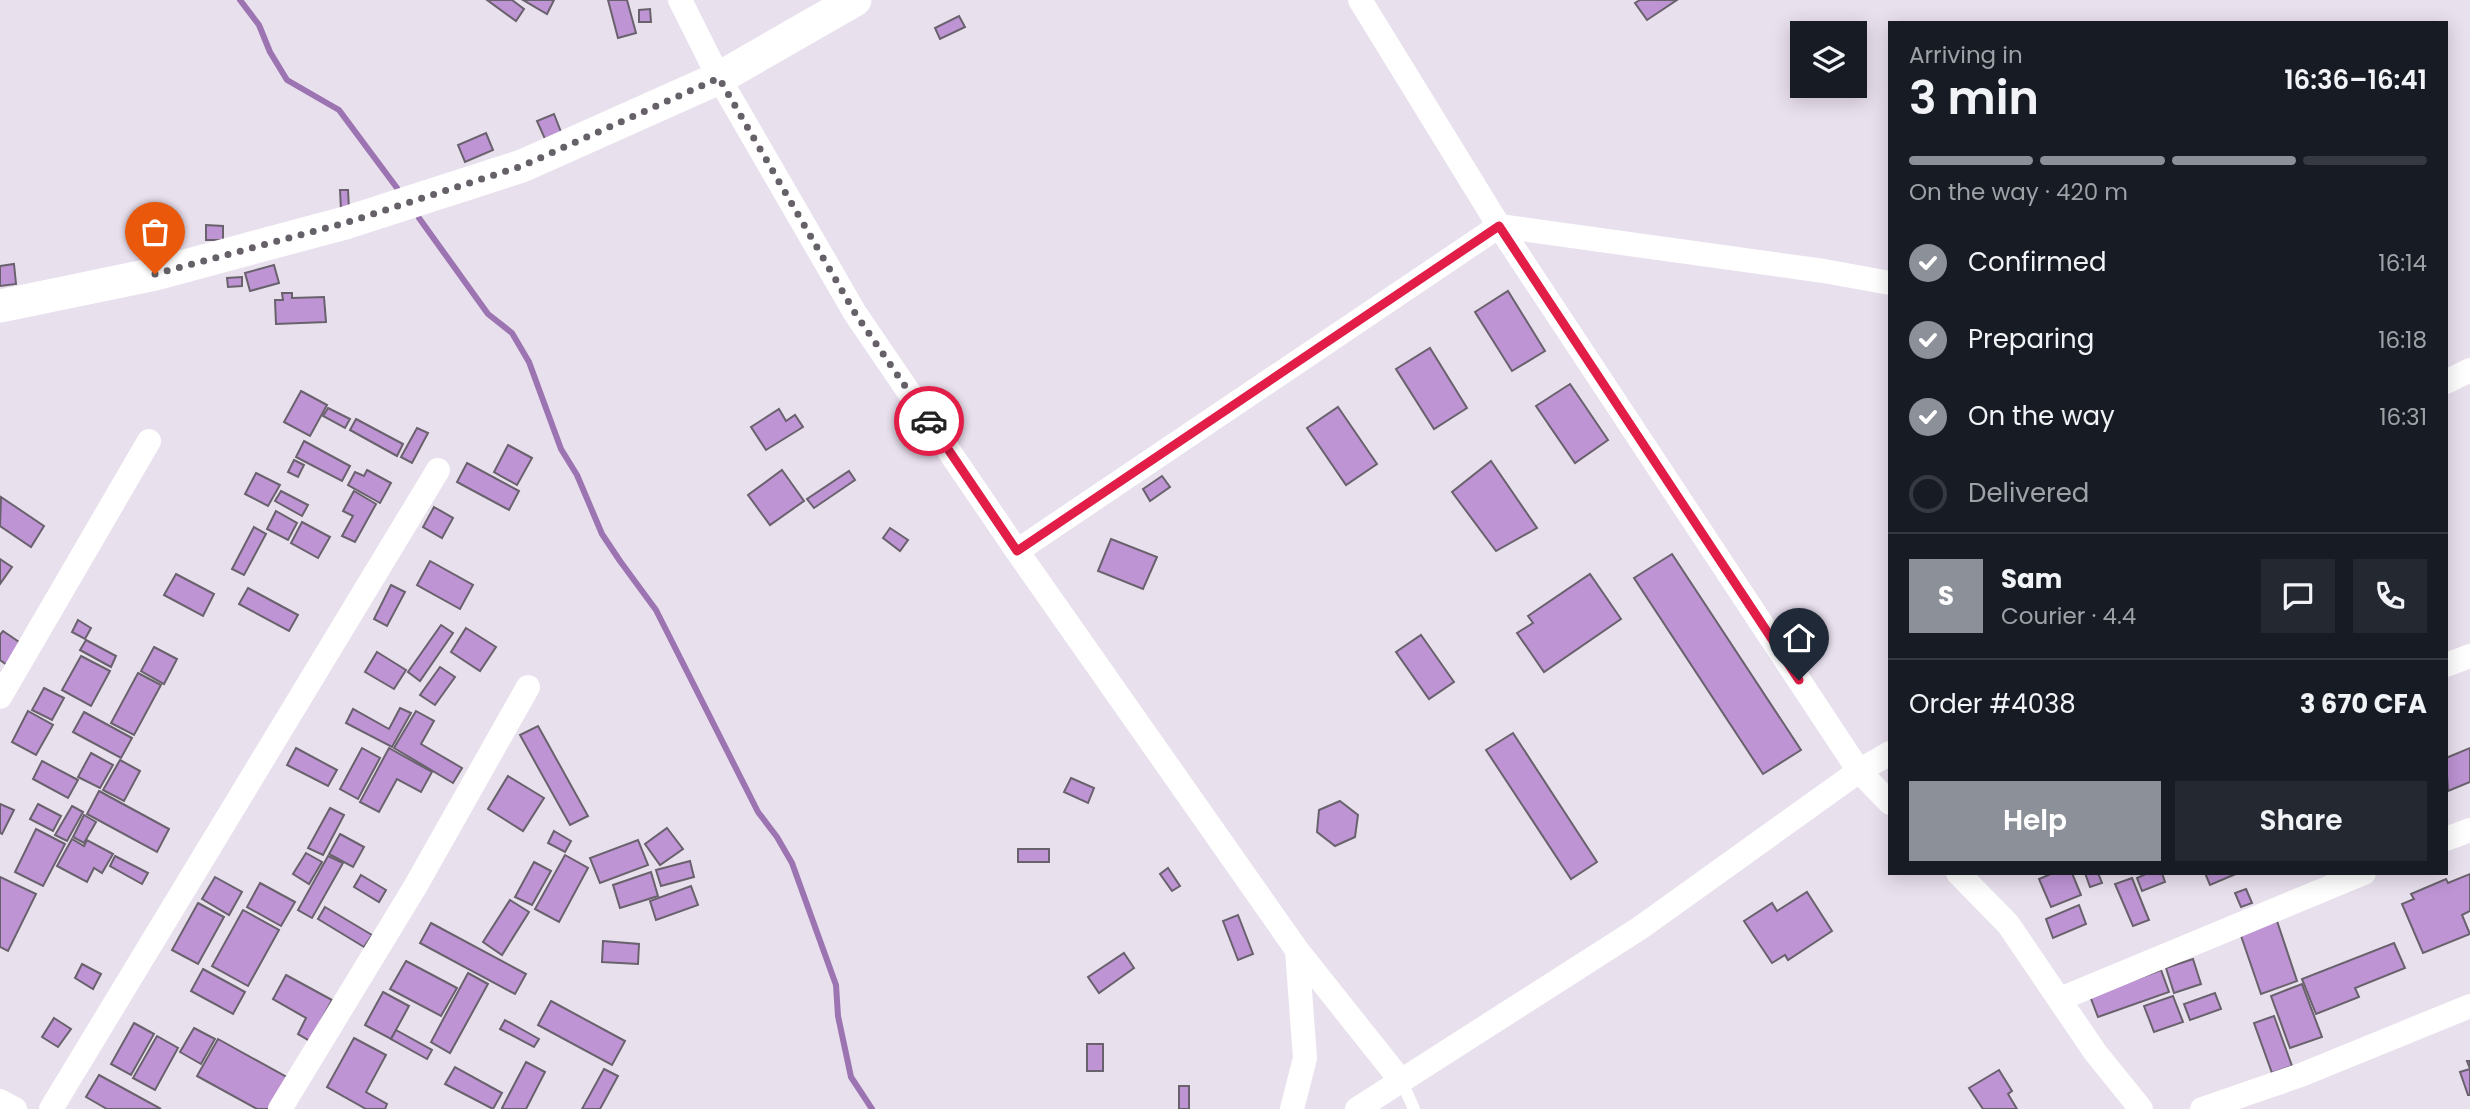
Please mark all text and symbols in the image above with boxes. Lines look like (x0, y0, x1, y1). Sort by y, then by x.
map controls (1790, 21, 1867, 98)
button: layers (1790, 21, 1867, 98)
text: Arriving in (1909, 39, 2023, 71)
text: 16:36–16:41 (2284, 62, 2427, 98)
text: 3 min (1909, 66, 2039, 130)
text: On the way · 420 m (1909, 176, 2128, 208)
pin (125, 202, 185, 274)
icon: bag (136, 213, 174, 251)
icon: check (1909, 244, 1947, 282)
text: Confirmed (1968, 244, 2106, 280)
text: 16:14 (2378, 247, 2427, 279)
icon: check (1909, 321, 1947, 359)
text: Preparing (1968, 321, 2094, 357)
text: 16:18 (2378, 324, 2427, 356)
courier (894, 386, 964, 456)
icon: check (1909, 398, 1947, 436)
text: On the way (1968, 398, 2115, 434)
text: 16:31 (2379, 401, 2427, 433)
icon: car (910, 402, 948, 440)
text: Delivered (1968, 475, 2089, 511)
button: chat (2261, 559, 2335, 633)
button: phone (2353, 559, 2427, 633)
text: Sam (2001, 561, 2062, 597)
text: S (1938, 578, 1954, 614)
text: Courier · 4.4 (2001, 600, 2136, 632)
pin (1769, 608, 1829, 680)
icon: home (1780, 619, 1818, 657)
text: Order #4038 (1909, 686, 2076, 722)
text: 3 670 CFA (2300, 686, 2427, 722)
button: Help (1909, 781, 2161, 861)
button: Share (2175, 781, 2427, 861)

